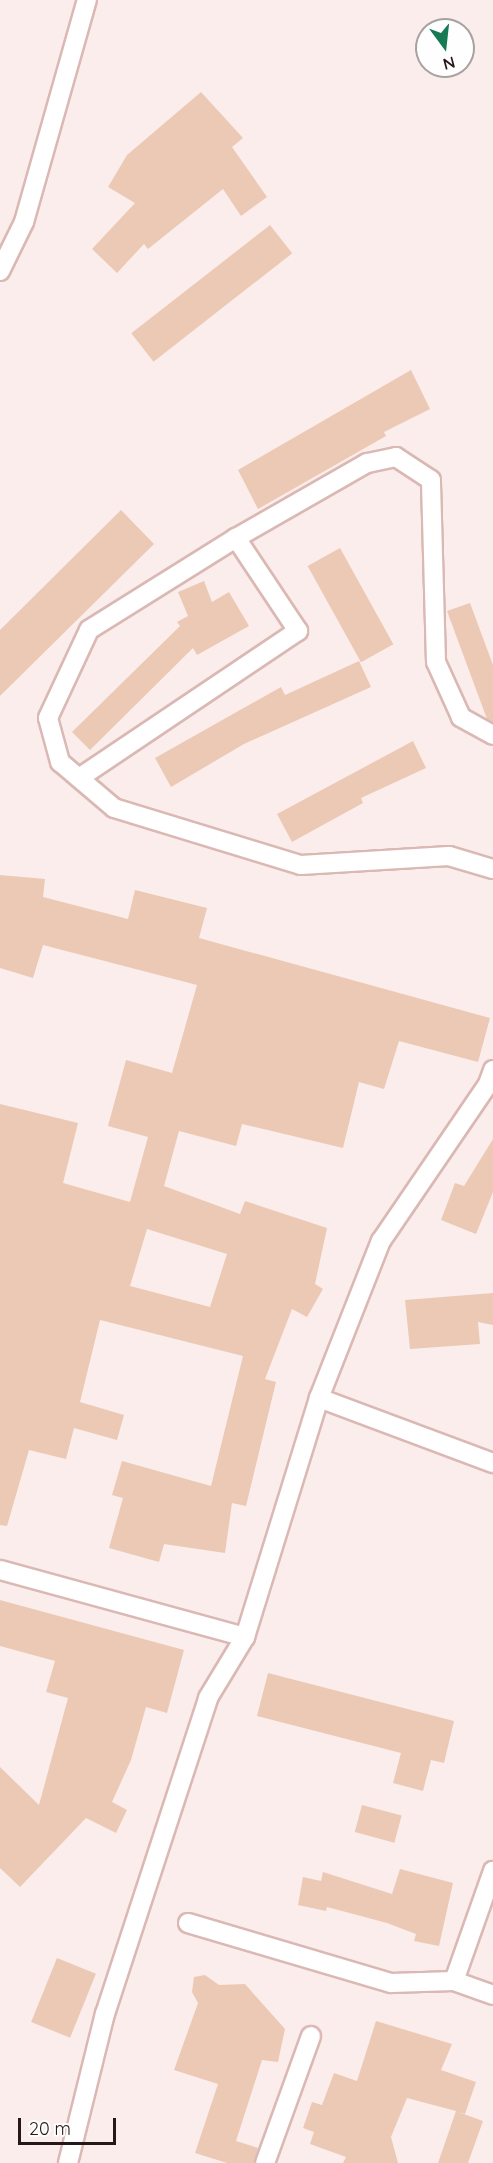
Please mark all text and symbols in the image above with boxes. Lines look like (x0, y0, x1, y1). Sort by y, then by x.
north arrow (415, 18, 475, 78)
text: N (441, 52, 457, 75)
scale bar (21, 2106, 118, 2144)
text: 20 m (29, 2117, 71, 2140)

